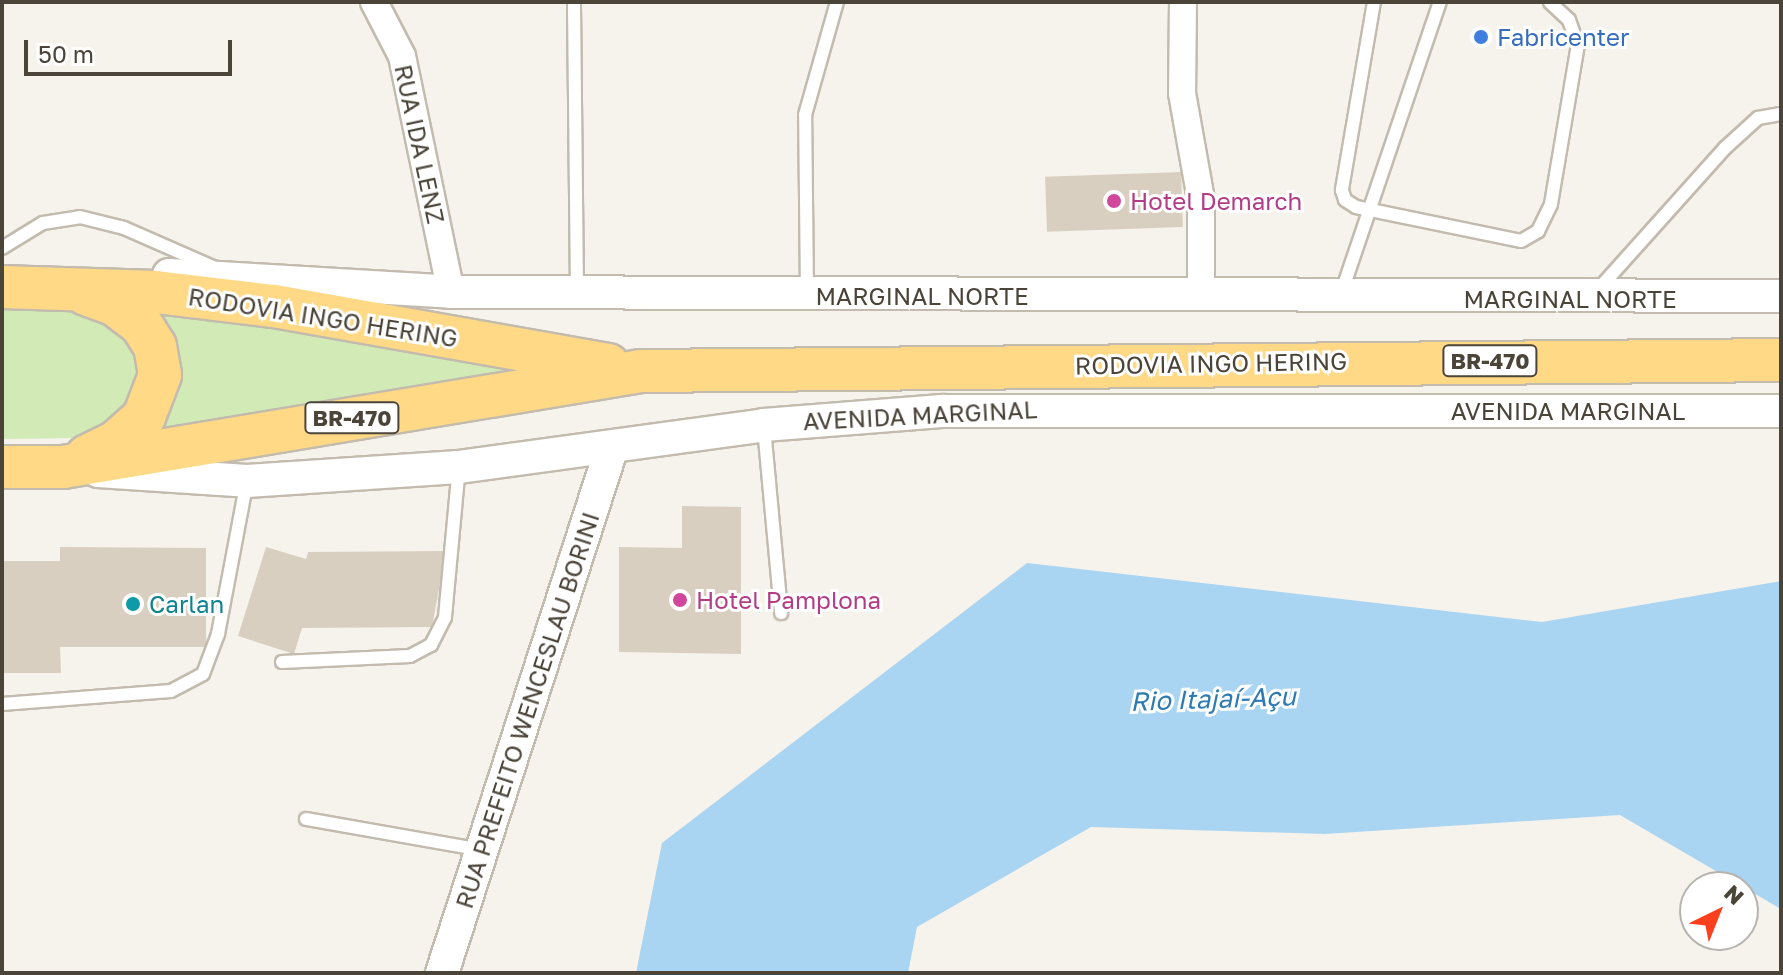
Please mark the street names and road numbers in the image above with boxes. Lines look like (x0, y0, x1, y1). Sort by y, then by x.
street label: RUA IDA LENZ (389, 62, 451, 226)
street label: RODOVIA INGO HERING (186, 281, 460, 353)
street label: MARGINAL NORTE (815, 282, 1029, 310)
street label: MARGINAL NORTE (1463, 285, 1677, 313)
road number: BR-470 (1442, 343, 1538, 379)
street label: RODOVIA INGO HERING (1075, 346, 1347, 380)
street label: AVENIDA MARGINAL (802, 394, 1038, 436)
street label: AVENIDA MARGINAL (1451, 397, 1685, 425)
road number: BR-470 (304, 400, 400, 436)
street label: RUA PREFEITO WENCESLAU BORINI (449, 508, 605, 912)

